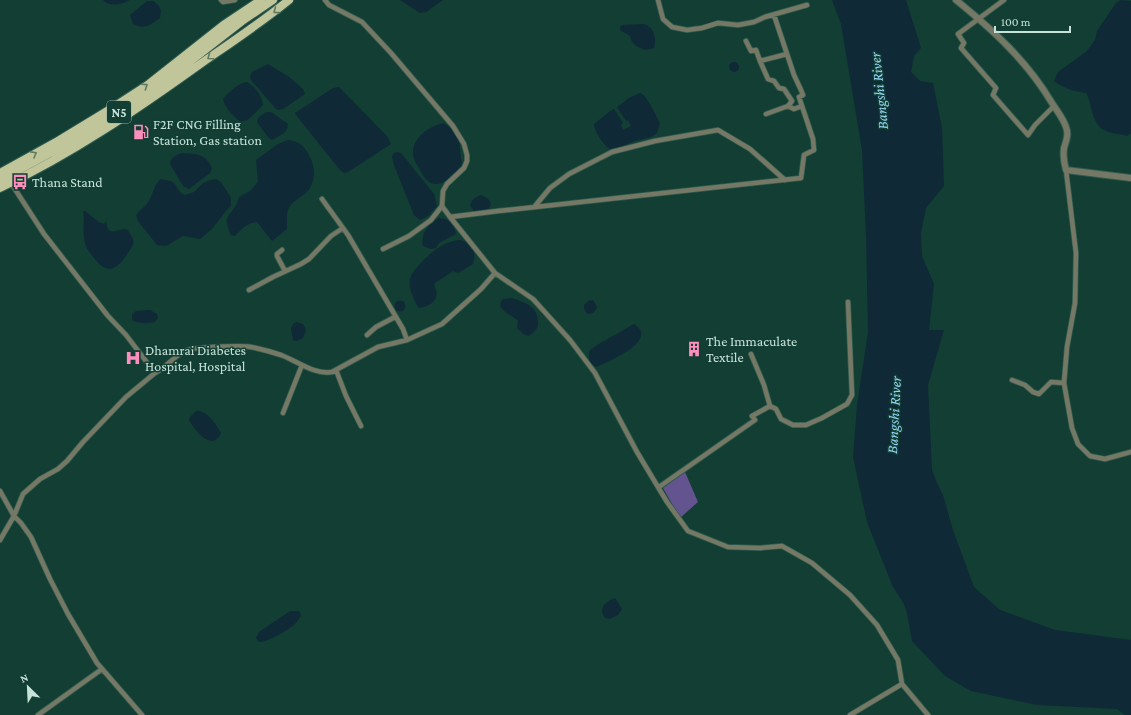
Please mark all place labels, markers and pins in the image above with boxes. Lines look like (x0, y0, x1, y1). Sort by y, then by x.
place label: F2F CNG Filling Station, Gas station (153, 116, 262, 148)
fuel station icon: F2F CNG Filling Station, Gas station (132, 123, 150, 141)
bus stop icon: Thana Stand (11, 173, 29, 191)
place label: Thana Stand (32, 174, 103, 190)
place label: The Immaculate Textile (706, 333, 797, 365)
building icon: The Immaculate Textile (685, 340, 703, 358)
place label: Dhamrai Diabetes Hospital, Hospital (145, 342, 246, 374)
hospital icon: Dhamrai Diabetes Hospital, Hospital (124, 349, 142, 367)

